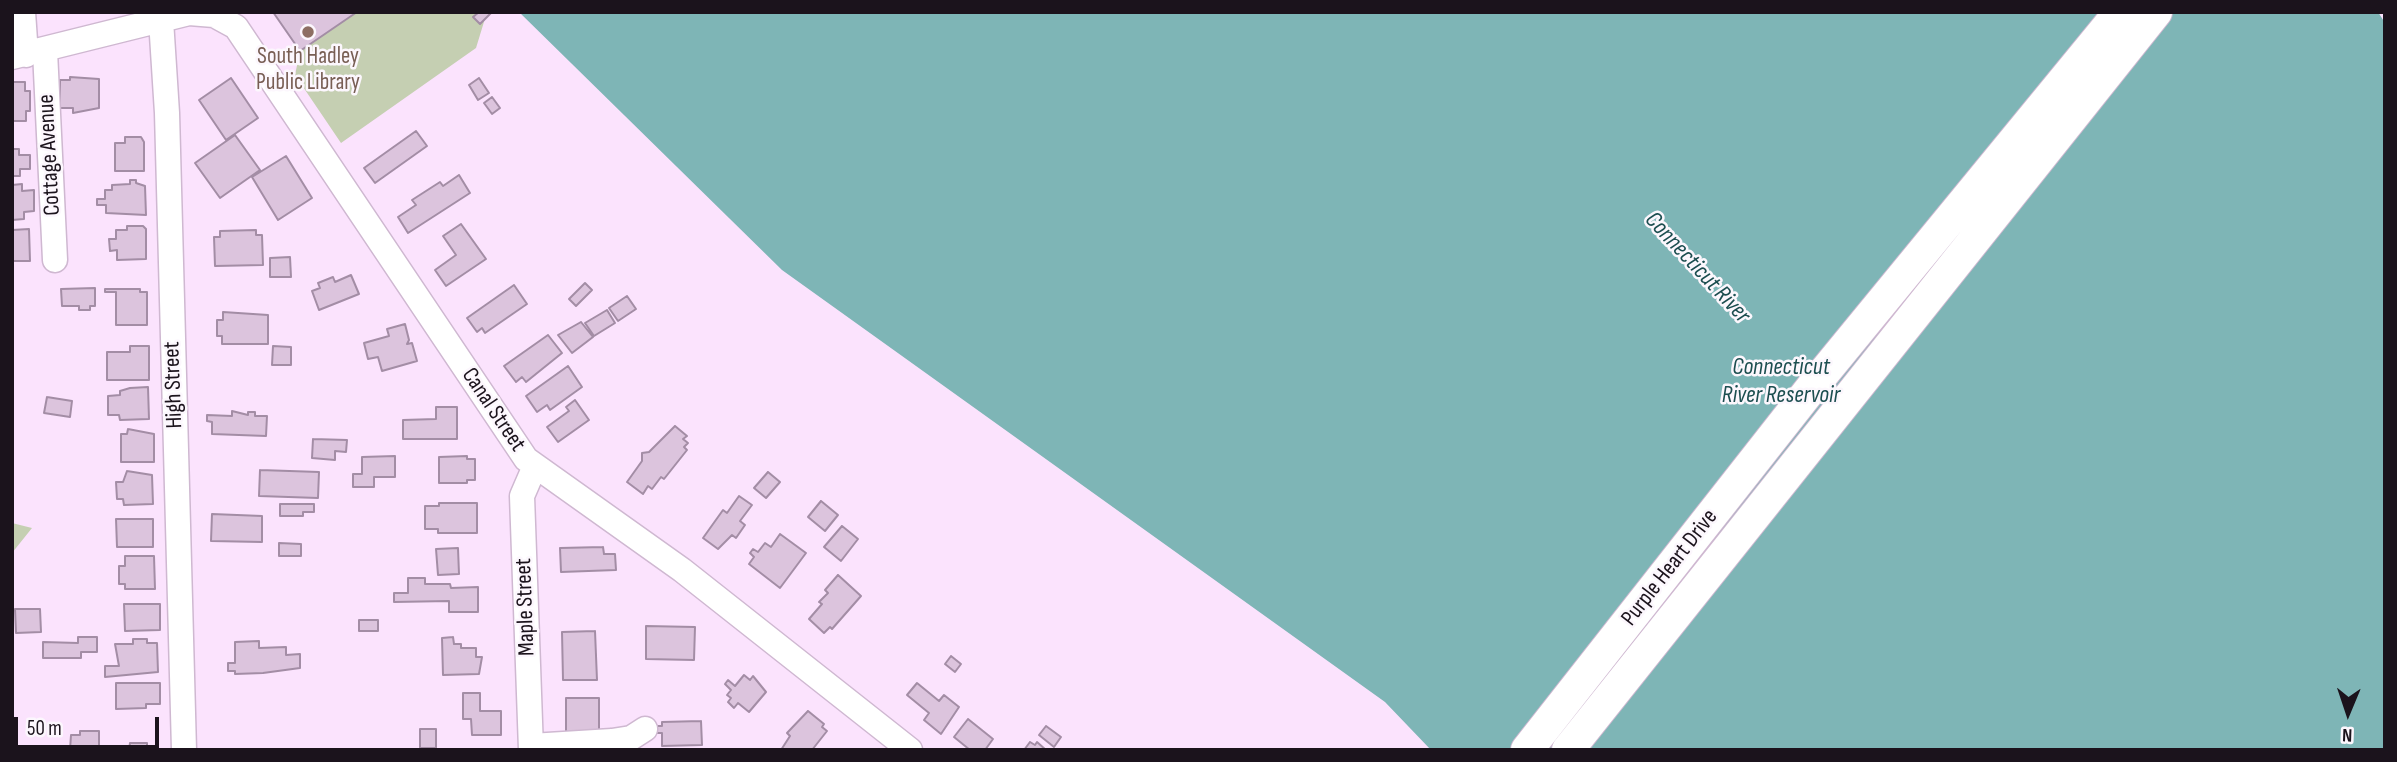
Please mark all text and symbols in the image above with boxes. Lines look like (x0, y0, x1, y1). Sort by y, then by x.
marker: South Hadley Public Library (300, 24, 316, 40)
place label: South Hadley Public Library (256, 43, 360, 97)
street label: Cottage Avenue (33, 94, 67, 216)
water label: Connecticut River (1638, 206, 1756, 330)
street label: High Street (159, 341, 189, 429)
water label: Connecticut River Reservoir (1722, 354, 1840, 410)
street label: Canal Street (455, 363, 531, 457)
street label: Purple Heart Drive (1616, 504, 1724, 632)
street label: Maple Street (511, 558, 541, 656)
north arrow (2313, 678, 2383, 748)
scale bar (18, 702, 163, 746)
text: 50 m (27, 716, 62, 741)
text: N (2342, 723, 2353, 746)

